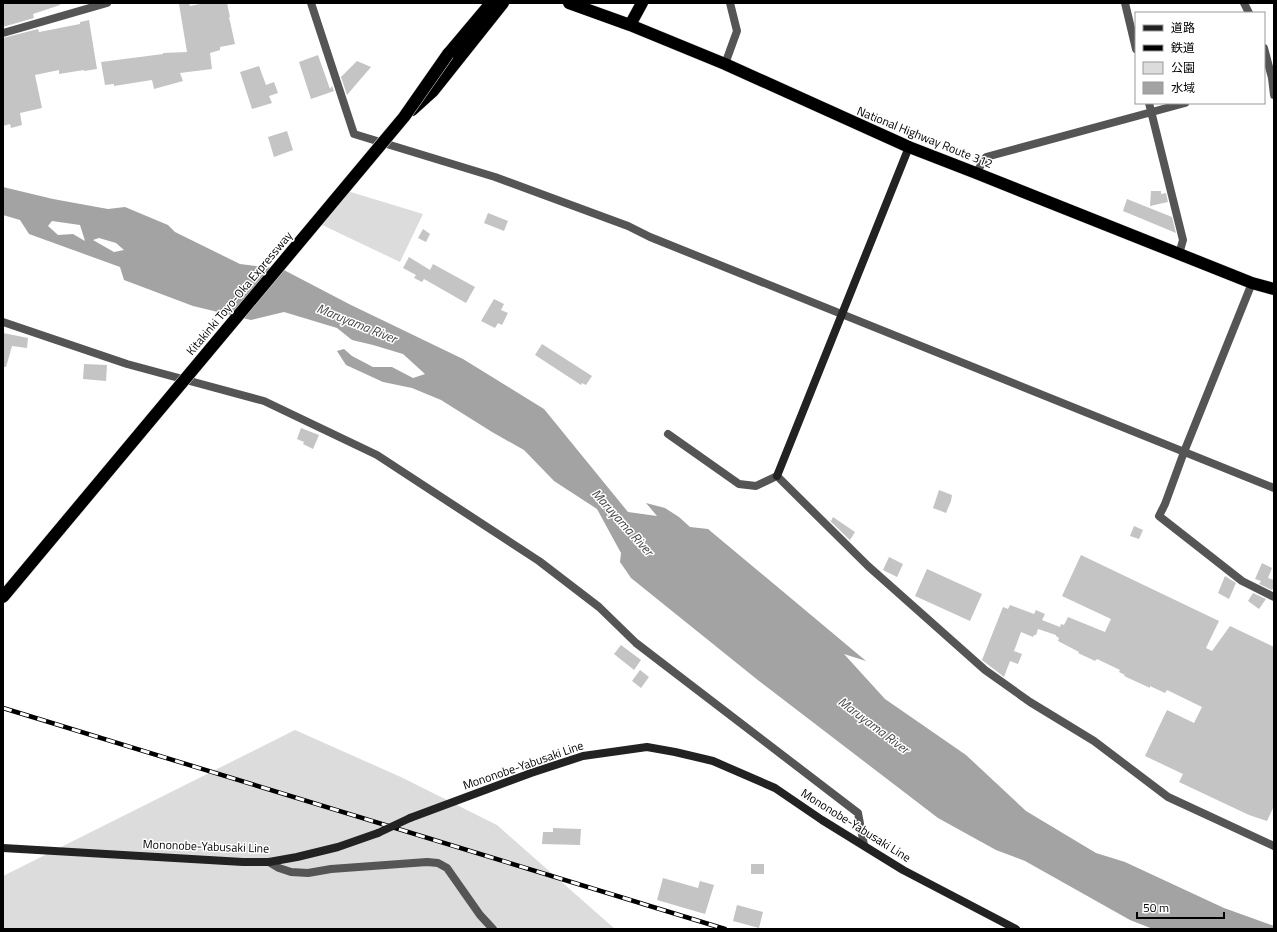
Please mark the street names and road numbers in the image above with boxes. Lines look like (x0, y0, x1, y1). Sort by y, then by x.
street label: National Highway Route 312 (854, 101, 996, 173)
street label: Kitakinki Toyo-Oka Expressway (181, 227, 297, 359)
street label: Mononobe-Yabusaki Line (460, 735, 586, 795)
street label: Mononobe-Yabusaki Line (797, 783, 915, 867)
street label: Mononobe-Yabusaki Line (142, 834, 270, 858)

